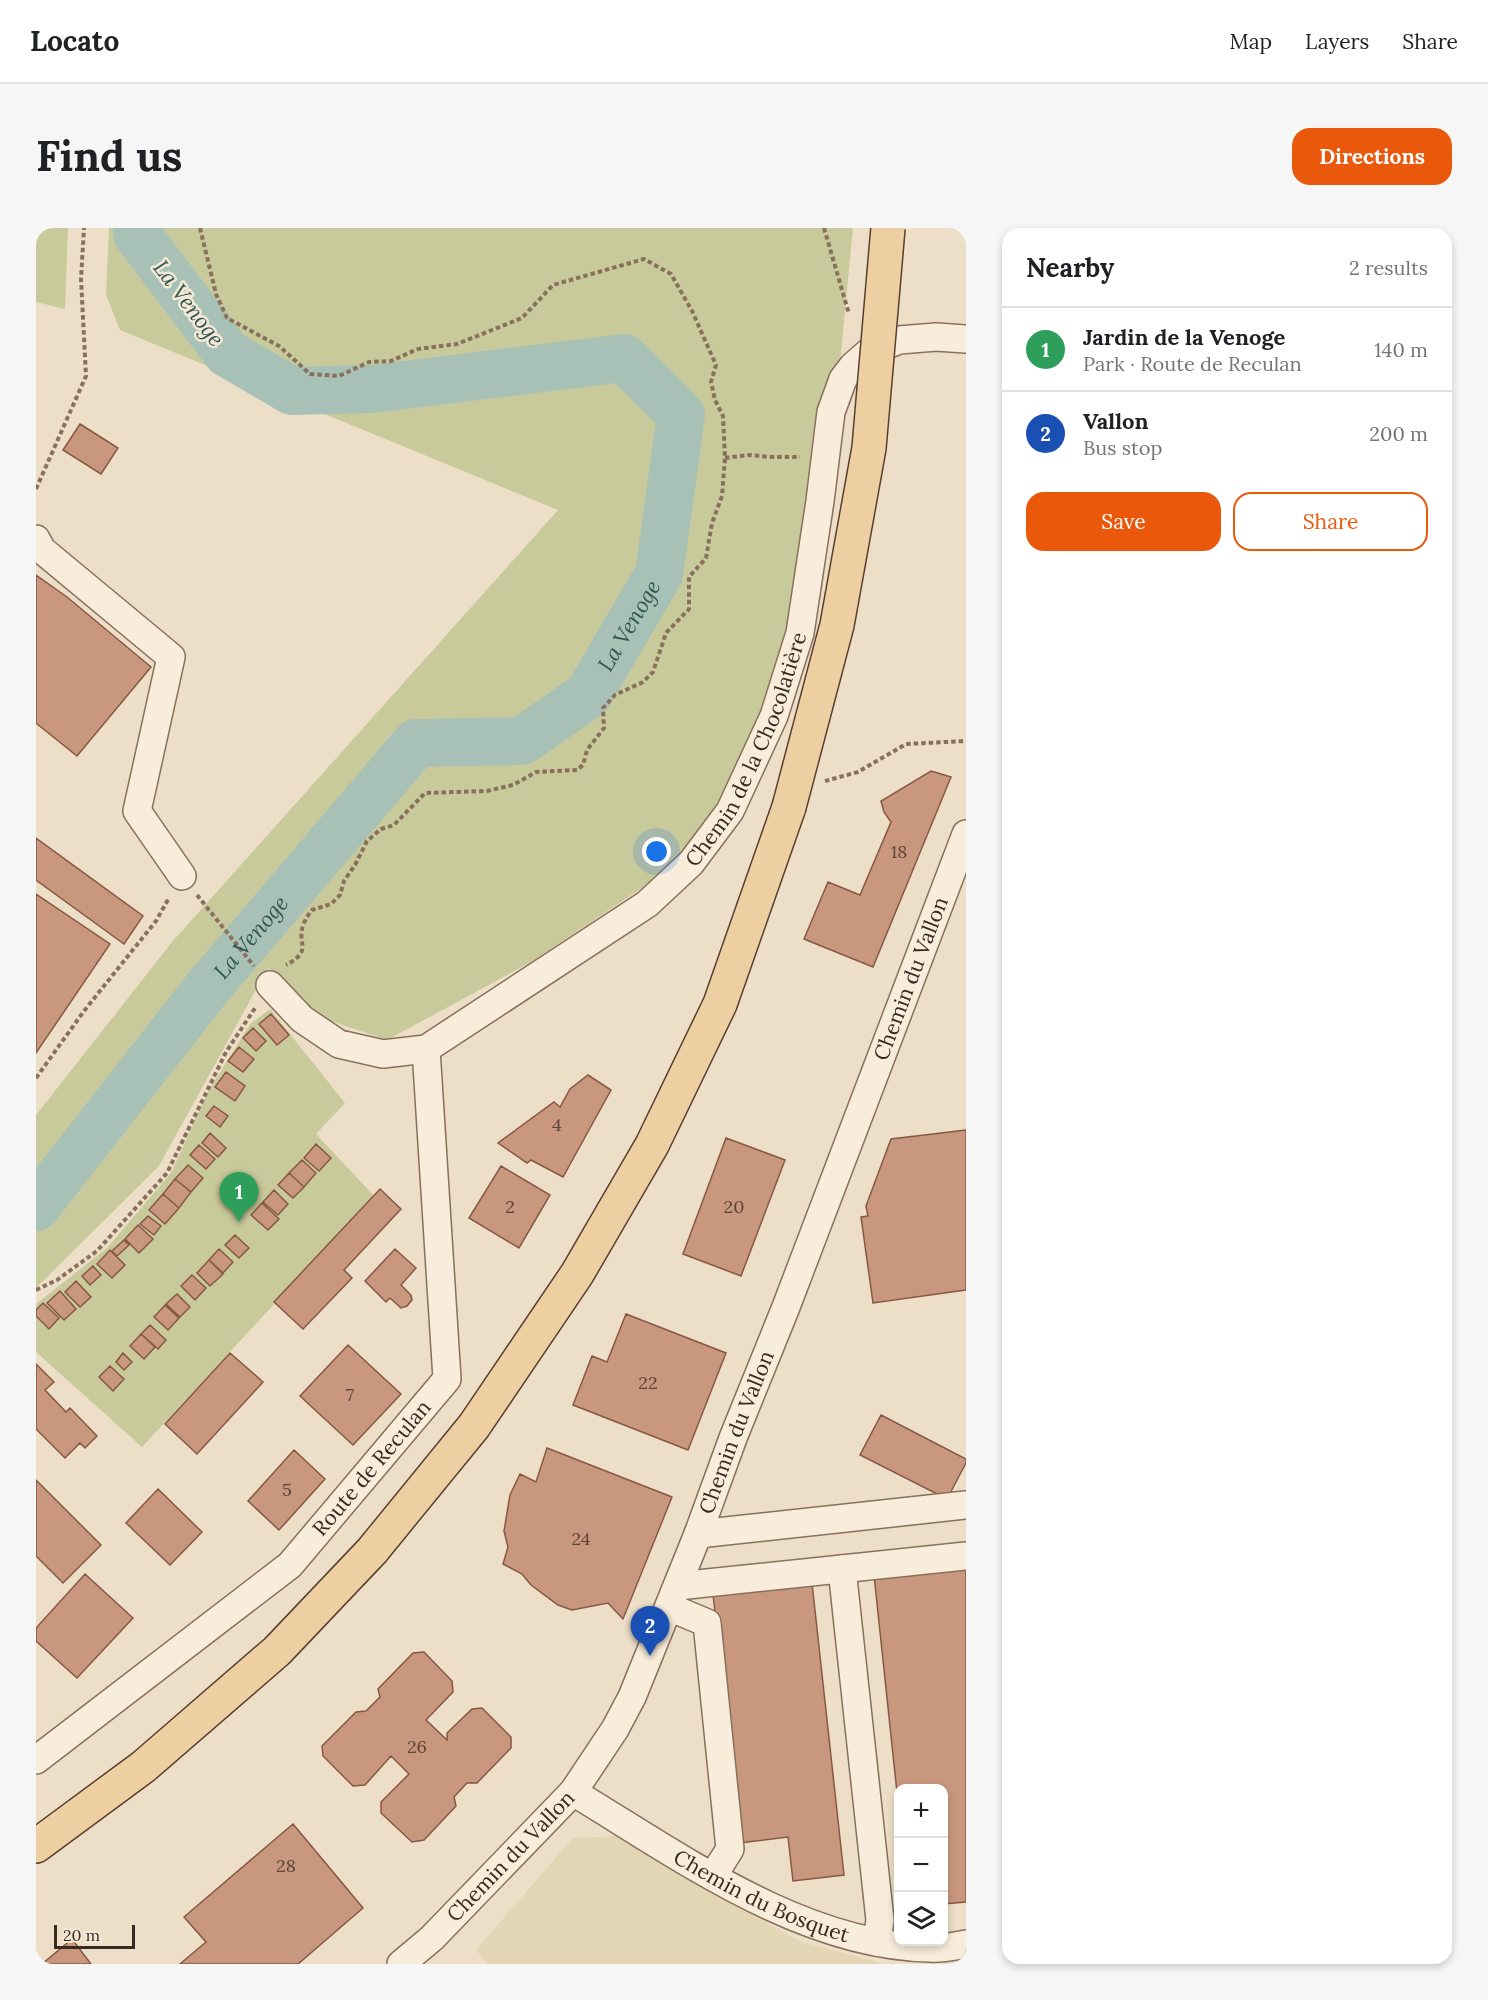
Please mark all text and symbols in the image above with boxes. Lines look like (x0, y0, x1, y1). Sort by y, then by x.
text: Locato (30, 23, 119, 59)
text: Map (1229, 28, 1272, 55)
text: Layers (1305, 28, 1369, 55)
text: Share (1402, 28, 1458, 55)
button: Directions (1292, 128, 1452, 185)
text: Find us (36, 129, 182, 183)
text: Nearby (1026, 251, 1114, 284)
water label: La Venoge (147, 254, 231, 352)
text: 2 results (1349, 255, 1428, 280)
text: Jardin de la Venoge (1083, 323, 1285, 351)
text: 1 (1041, 337, 1050, 362)
text: 140 m (1374, 337, 1428, 362)
text: Park · Route de Reculan (1083, 351, 1302, 376)
text: Vallon (1083, 407, 1149, 435)
text: 2 (1040, 421, 1051, 446)
text: 200 m (1369, 421, 1428, 446)
text: Bus stop (1083, 435, 1162, 460)
button: Save (1026, 492, 1221, 551)
button: Share (1233, 492, 1428, 551)
water label: La Venoge (591, 575, 667, 676)
street label: Chemin de la Chocolatière (679, 629, 812, 872)
your location (642, 837, 671, 866)
house number: 18 (891, 840, 907, 863)
water label: La Venoge (207, 889, 294, 985)
street label: Chemin du Vallon (867, 893, 954, 1064)
house number: 4 (552, 1113, 562, 1136)
pin: 1 (220, 1172, 258, 1222)
house number: 2 (505, 1195, 515, 1218)
house number: 20 (724, 1195, 744, 1218)
street label: Chemin du Vallon (693, 1346, 780, 1517)
house number: 22 (638, 1371, 658, 1394)
house number: 7 (346, 1383, 354, 1406)
street label: Route de Reculan (306, 1394, 437, 1541)
house number: 5 (282, 1478, 292, 1501)
house number: 24 (571, 1527, 591, 1550)
pin: 2 (630, 1606, 670, 1656)
house number: 26 (407, 1735, 427, 1758)
street label: Chemin du Vallon (441, 1784, 580, 1928)
map controls (894, 1784, 948, 1946)
button: + (894, 1784, 948, 1838)
button: − (894, 1838, 948, 1892)
street label: Chemin du Bosquet (669, 1843, 853, 1948)
house number: 28 (276, 1854, 296, 1877)
button: layers (894, 1892, 948, 1946)
scale bar (54, 1922, 135, 1950)
text: 20 m (63, 1925, 100, 1945)

